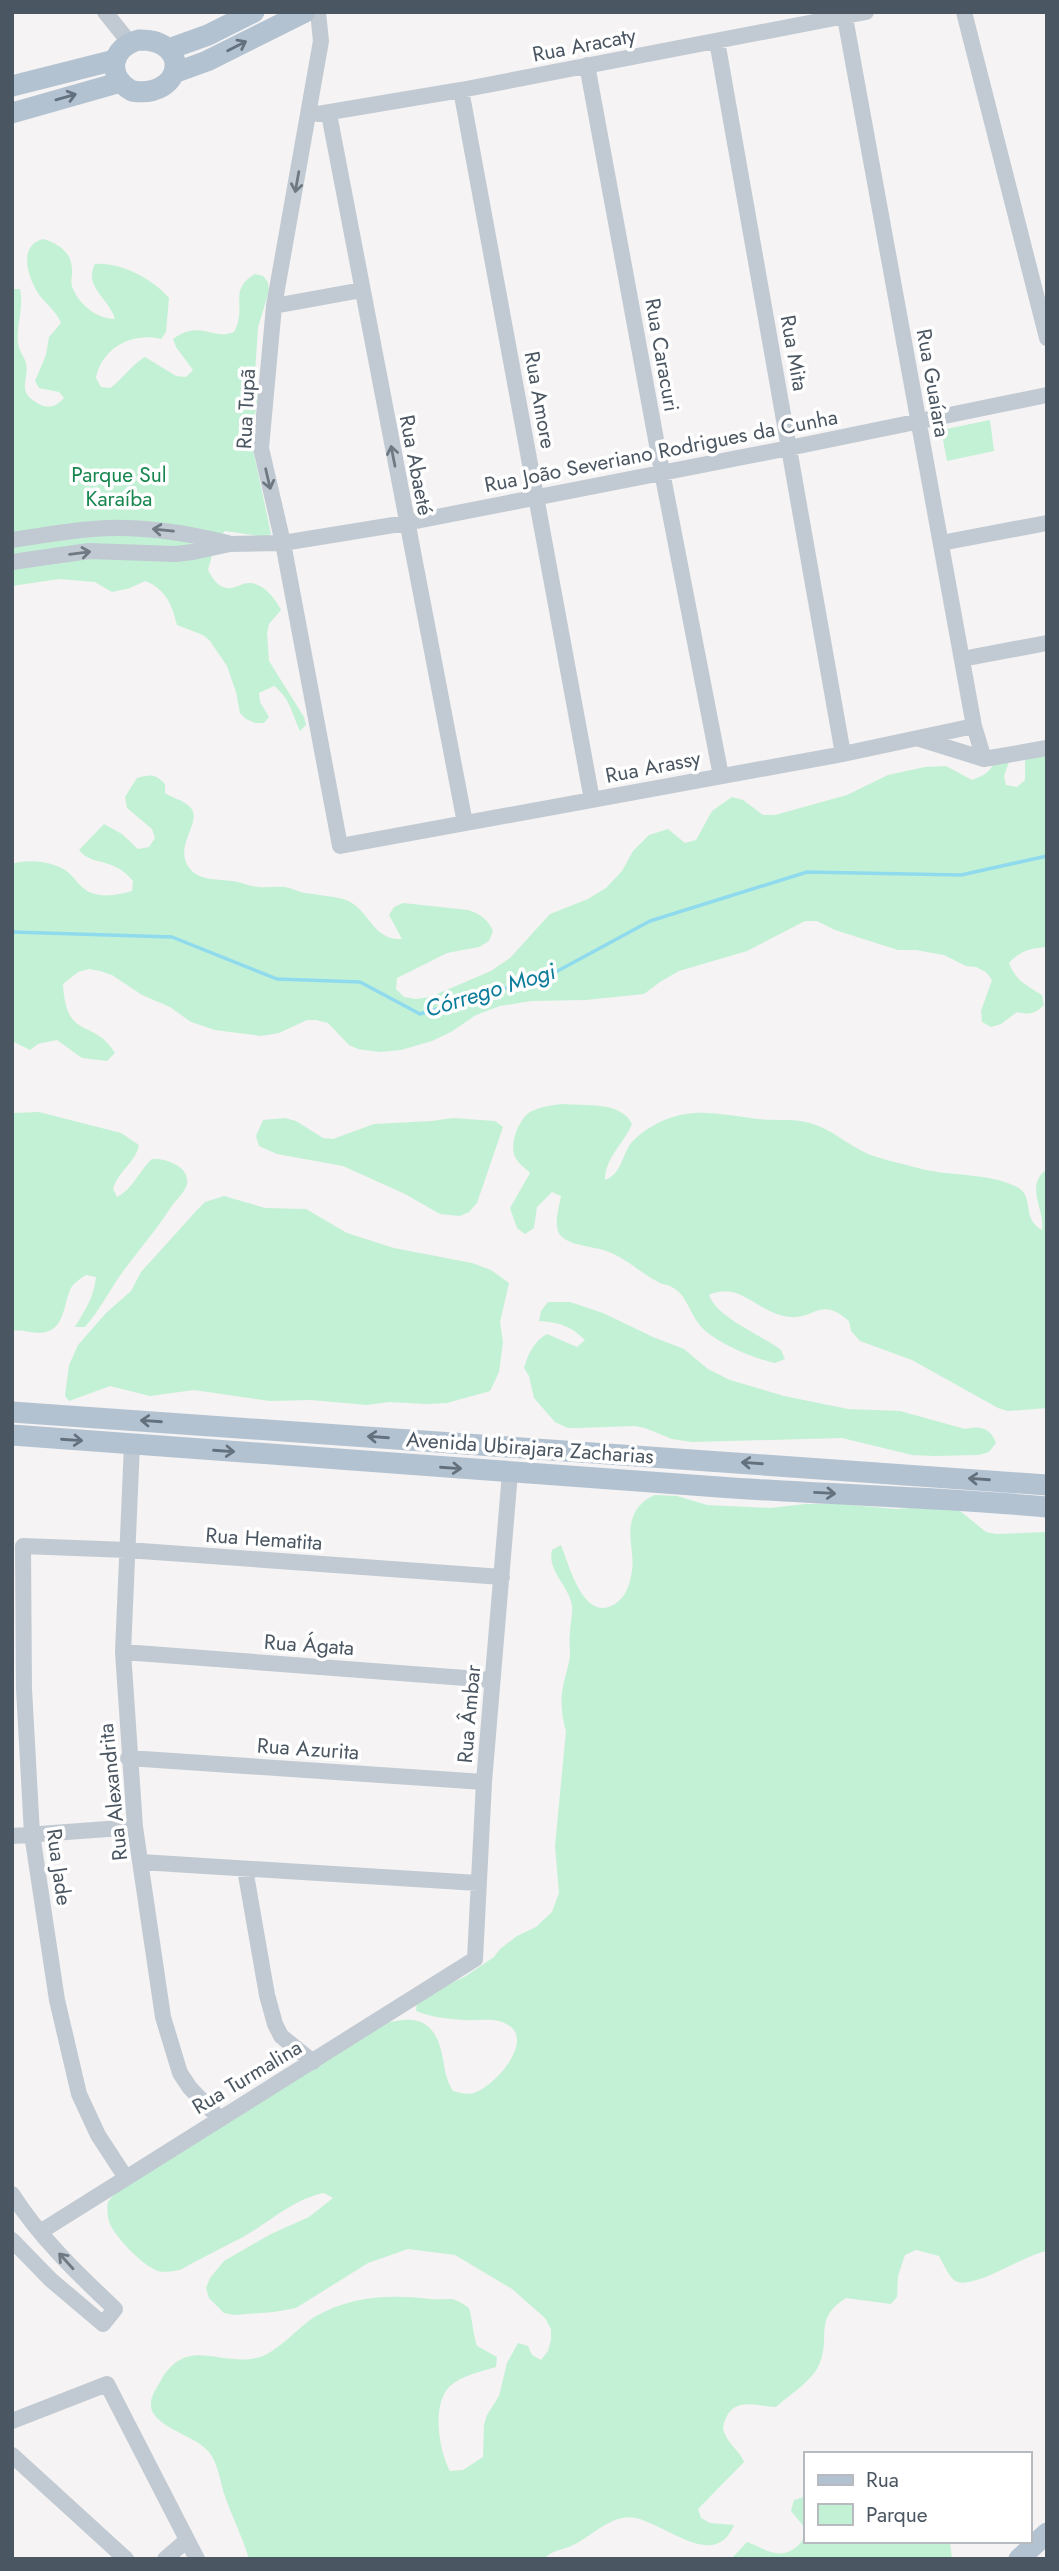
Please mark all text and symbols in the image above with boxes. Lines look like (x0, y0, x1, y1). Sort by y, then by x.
street label: Rua Aracaty (530, 20, 639, 70)
one-way arrow (226, 39, 246, 53)
one-way arrow (55, 90, 77, 103)
one-way arrow (289, 170, 303, 193)
street label: Rua Caracuri (637, 296, 687, 414)
street label: Rua Mita (773, 313, 815, 393)
street label: Rua Guaíara (909, 327, 957, 439)
street label: Rua Amore (517, 349, 563, 451)
street label: Rua Tupã (229, 368, 263, 450)
street label: Rua João Severiano Rodrigues da Cunha (482, 402, 840, 500)
street label: Rua Abaeté (392, 412, 440, 518)
one-way arrow (386, 445, 400, 468)
park label: Parque Sul Karaíba (71, 460, 167, 514)
one-way arrow (262, 467, 276, 490)
one-way arrow (152, 524, 175, 537)
one-way arrow (68, 546, 91, 559)
street label: Rua Arassy (603, 743, 704, 791)
water label: Córrego Mogi (421, 954, 560, 1026)
one-way arrow (141, 1414, 163, 1427)
street label: Avenida Ubirajara Zacharias (405, 1424, 655, 1472)
one-way arrow (367, 1430, 390, 1443)
one-way arrow (60, 1434, 83, 1447)
one-way arrow (213, 1445, 235, 1458)
one-way arrow (741, 1457, 764, 1470)
one-way arrow (440, 1462, 462, 1475)
one-way arrow (968, 1472, 991, 1485)
one-way arrow (813, 1487, 836, 1500)
street label: Rua Hematita (205, 1520, 323, 1558)
street label: Rua Ágata (263, 1627, 355, 1663)
street label: Rua Âmbar (450, 1663, 488, 1764)
street label: Rua Alexandrita (91, 1722, 135, 1862)
street label: Rua Azurita (256, 1730, 360, 1768)
street label: Rua Jade (39, 1827, 79, 1907)
street label: Rua Turmalina (186, 2032, 308, 2122)
one-way arrow (58, 2253, 75, 2270)
legend (804, 2452, 1031, 2543)
text: Rua (866, 2465, 899, 2495)
text: Parque (866, 2500, 928, 2530)

